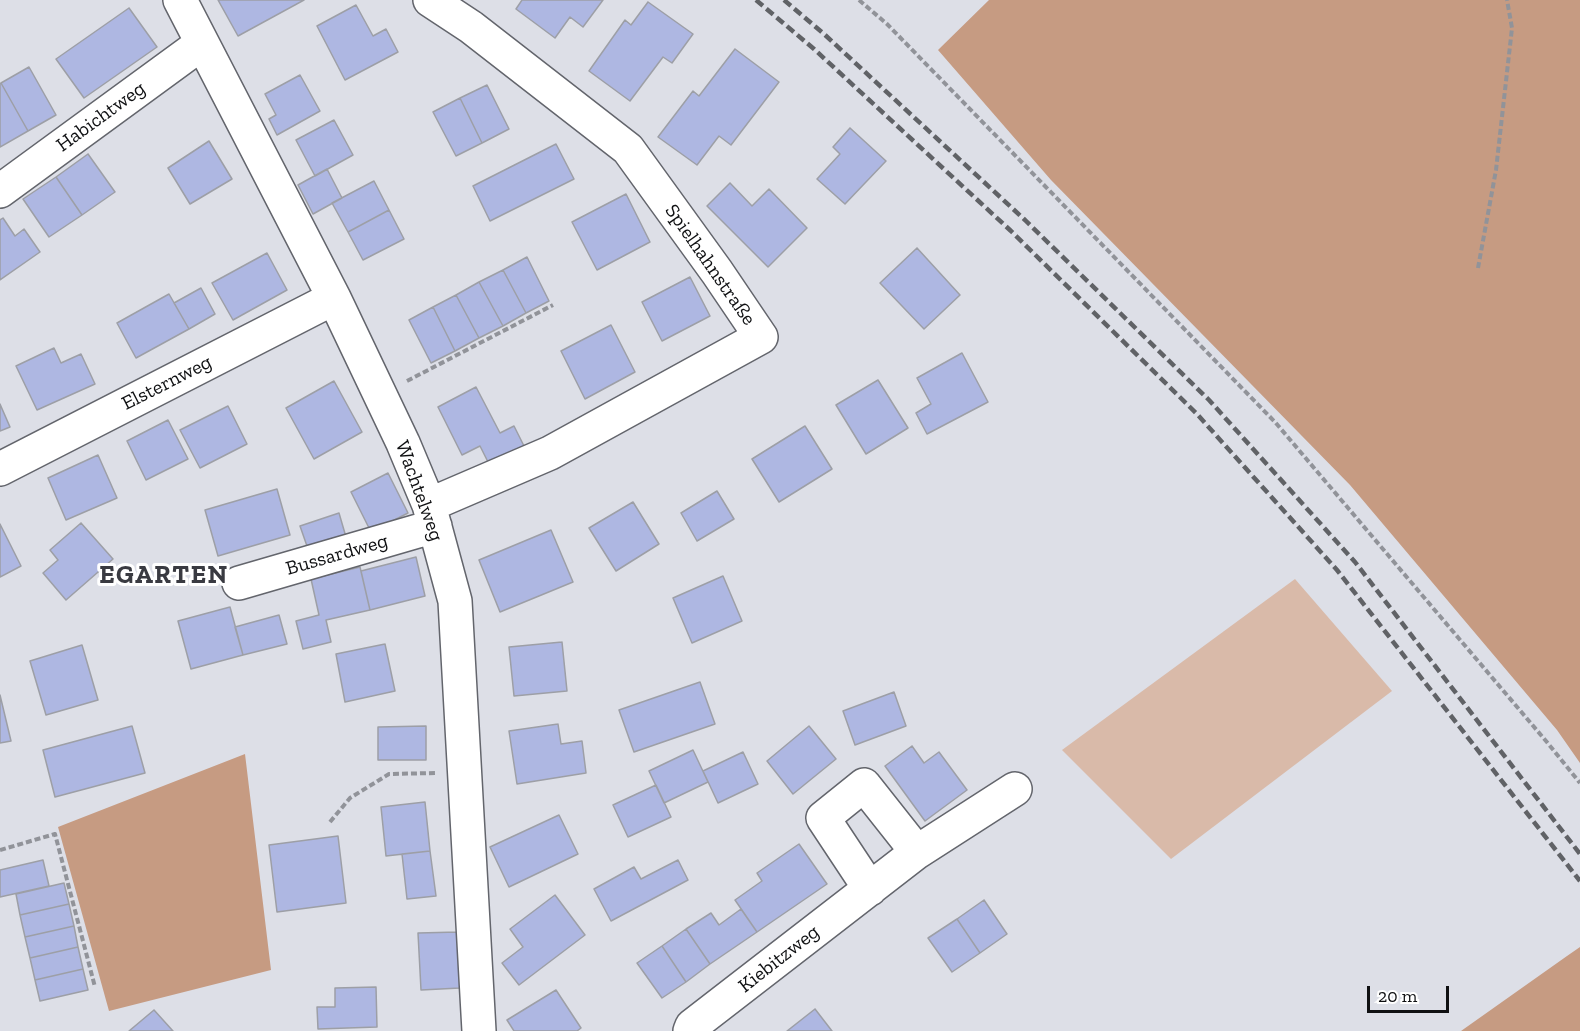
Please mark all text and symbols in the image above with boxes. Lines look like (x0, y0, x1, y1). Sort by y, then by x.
street label: Habichtweg (52, 77, 150, 157)
street label: Spielhahnstraße (659, 200, 761, 330)
street label: Elsternweg (118, 350, 216, 416)
street label: Wachtelweg (390, 437, 448, 545)
street label: Bussardweg (283, 529, 391, 581)
district label: EGARTEN (99, 560, 229, 592)
street label: Kiebitzweg (734, 920, 824, 998)
scale bar (1370, 974, 1452, 1012)
text: 20 m (1378, 985, 1417, 1007)

